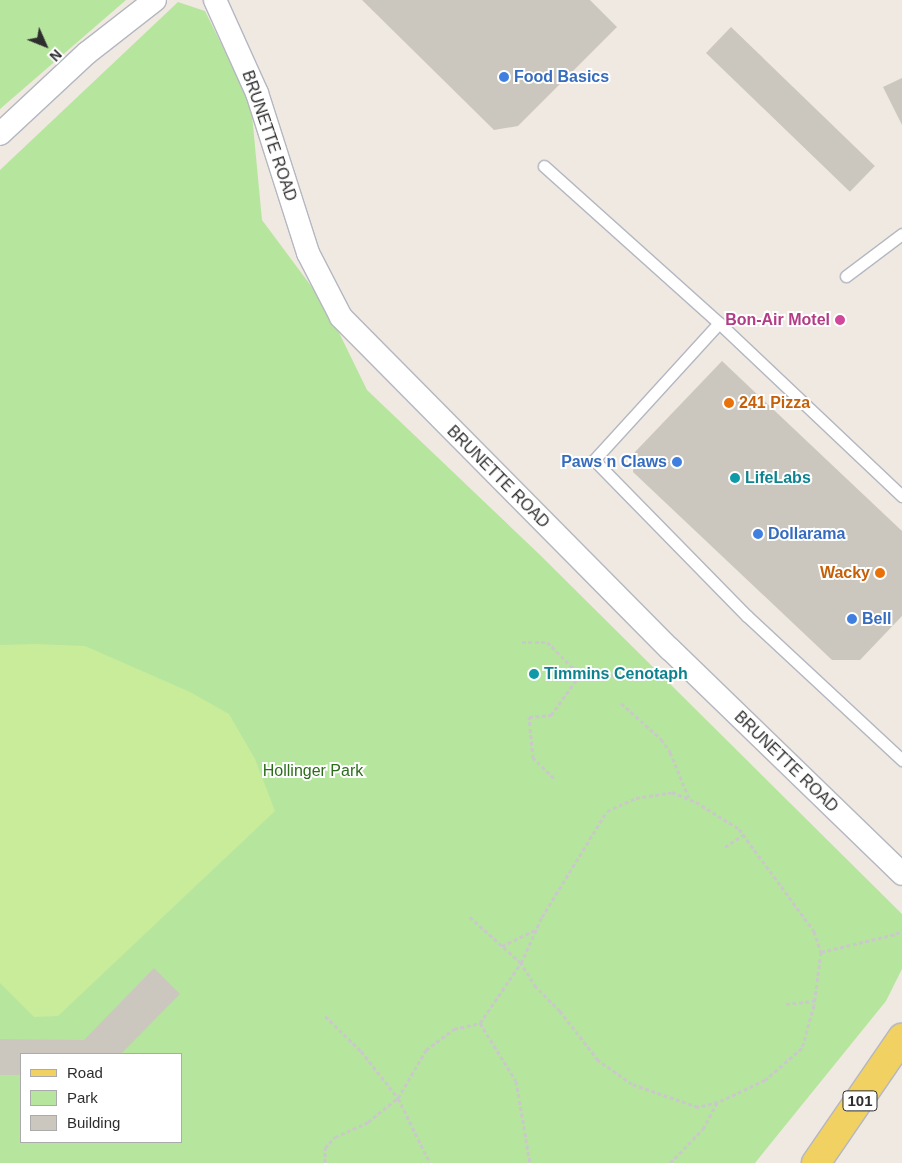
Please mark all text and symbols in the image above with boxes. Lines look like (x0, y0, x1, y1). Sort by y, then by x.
north arrow (20, 20, 70, 70)
text: N (47, 46, 65, 65)
place label: Food Basics (514, 67, 609, 87)
street label: BRUNETTE ROAD (238, 68, 300, 204)
marker: Food Basics (498, 71, 510, 83)
place label: Bon-Air Motel (725, 310, 830, 330)
marker: Bon-Air Motel (834, 314, 846, 326)
place label: 241 Pizza (739, 393, 810, 413)
marker: 241 Pizza (723, 397, 735, 409)
street label: BRUNETTE ROAD (443, 422, 553, 532)
place label: Paws n Claws (561, 452, 667, 472)
marker: Paws n Claws (671, 456, 683, 468)
place label: LifeLabs (745, 468, 811, 488)
marker: LifeLabs (729, 472, 741, 484)
place label: Dollarama (768, 524, 845, 544)
marker: Dollarama (752, 528, 764, 540)
place label: Wacky (820, 563, 870, 583)
marker: Wacky (874, 567, 886, 579)
place label: Bell (862, 609, 891, 629)
marker: Bell (846, 613, 858, 625)
place label: Timmins Cenotaph (544, 664, 688, 684)
marker: Timmins Cenotaph (528, 668, 540, 680)
street label: BRUNETTE ROAD (730, 708, 842, 816)
park label: Hollinger Park (263, 761, 363, 781)
legend (20, 1053, 182, 1143)
text: Road (67, 1064, 103, 1081)
road number: 101 (841, 1088, 879, 1114)
text: Park (67, 1089, 98, 1106)
text: Building (67, 1114, 120, 1131)

